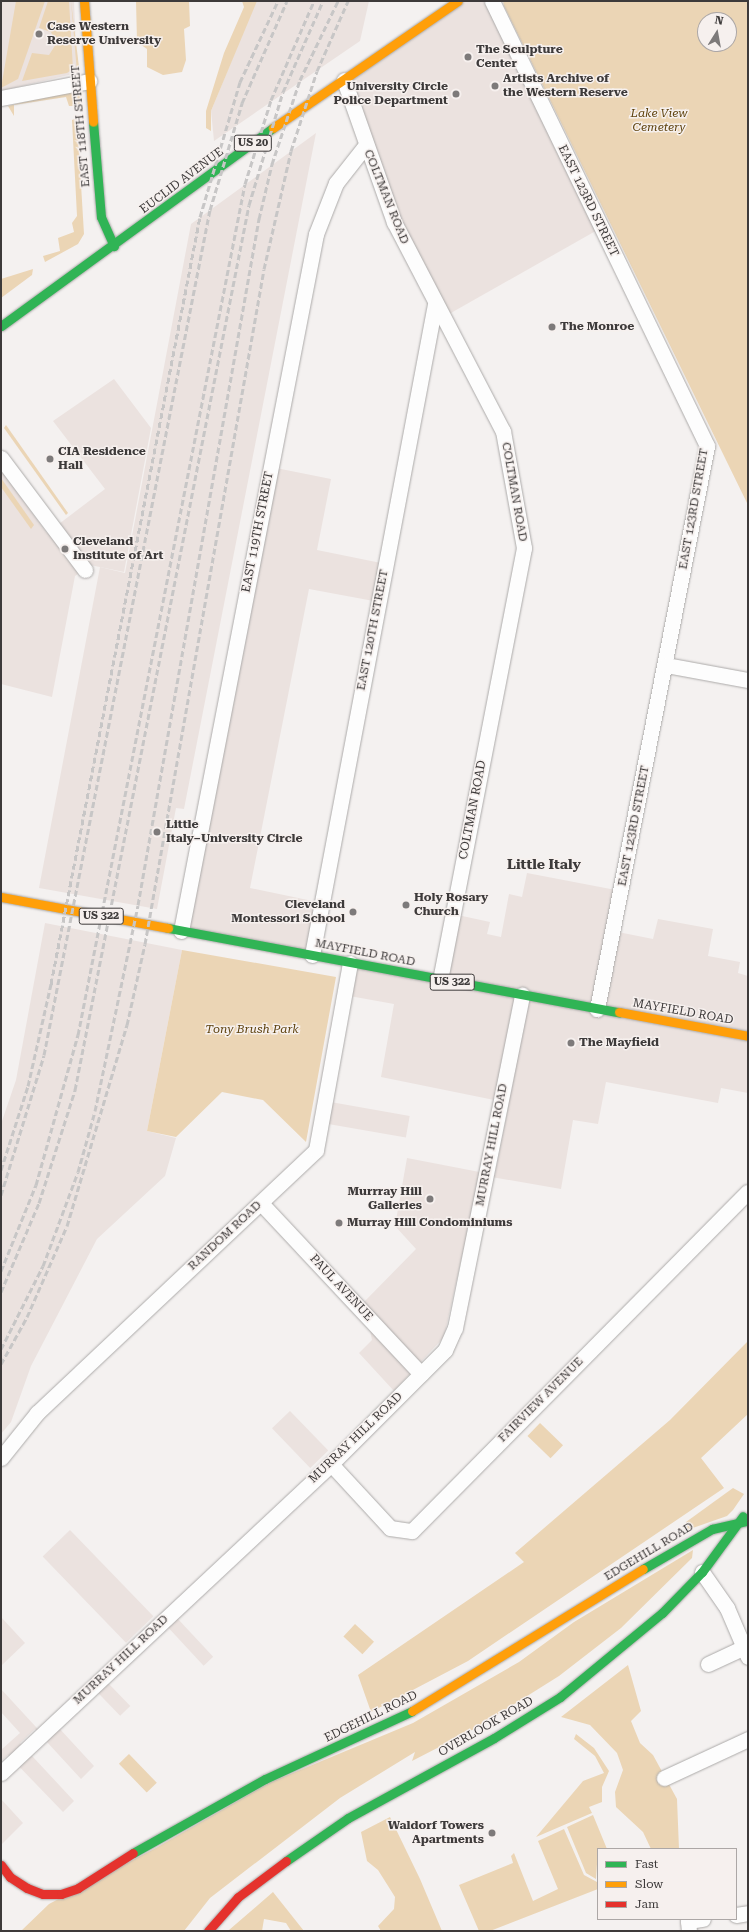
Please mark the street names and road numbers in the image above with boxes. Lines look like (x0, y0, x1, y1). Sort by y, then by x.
street label: EAST 118TH STREET (68, 64, 94, 188)
road number: US 20 (233, 134, 273, 152)
street label: EAST 123RD STREET (555, 143, 621, 259)
street label: EUCLID AVENUE (137, 145, 227, 217)
street label: COLTMAN ROAD (360, 148, 412, 246)
street label: COLTMAN ROAD (498, 441, 530, 543)
street label: EAST 123RD STREET (676, 447, 712, 571)
street label: EAST 119TH STREET (239, 470, 277, 594)
street label: EAST 120TH STREET (354, 568, 392, 692)
street label: COLTMAN ROAD (456, 759, 490, 861)
street label: EAST 123RD STREET (615, 765, 653, 887)
road number: US 322 (78, 907, 124, 925)
street label: MAYFIELD ROAD (314, 936, 416, 970)
road number: US 322 (429, 973, 475, 991)
street label: MAYFIELD ROAD (632, 996, 734, 1028)
street label: MURRAY HILL ROAD (473, 1083, 511, 1207)
street label: RANDOM ROAD (185, 1198, 265, 1274)
street label: PAUL AVENUE (306, 1252, 376, 1324)
street label: FAIRVIEW AVENUE (496, 1355, 586, 1445)
street label: MURRAY HILL ROAD (306, 1390, 406, 1486)
street label: EDGEHILL ROAD (602, 1520, 696, 1584)
street label: MURRAY HILL ROAD (71, 1612, 171, 1708)
street label: EDGEHILL ROAD (322, 1688, 420, 1746)
street label: OVERLOOK ROAD (436, 1694, 536, 1760)

